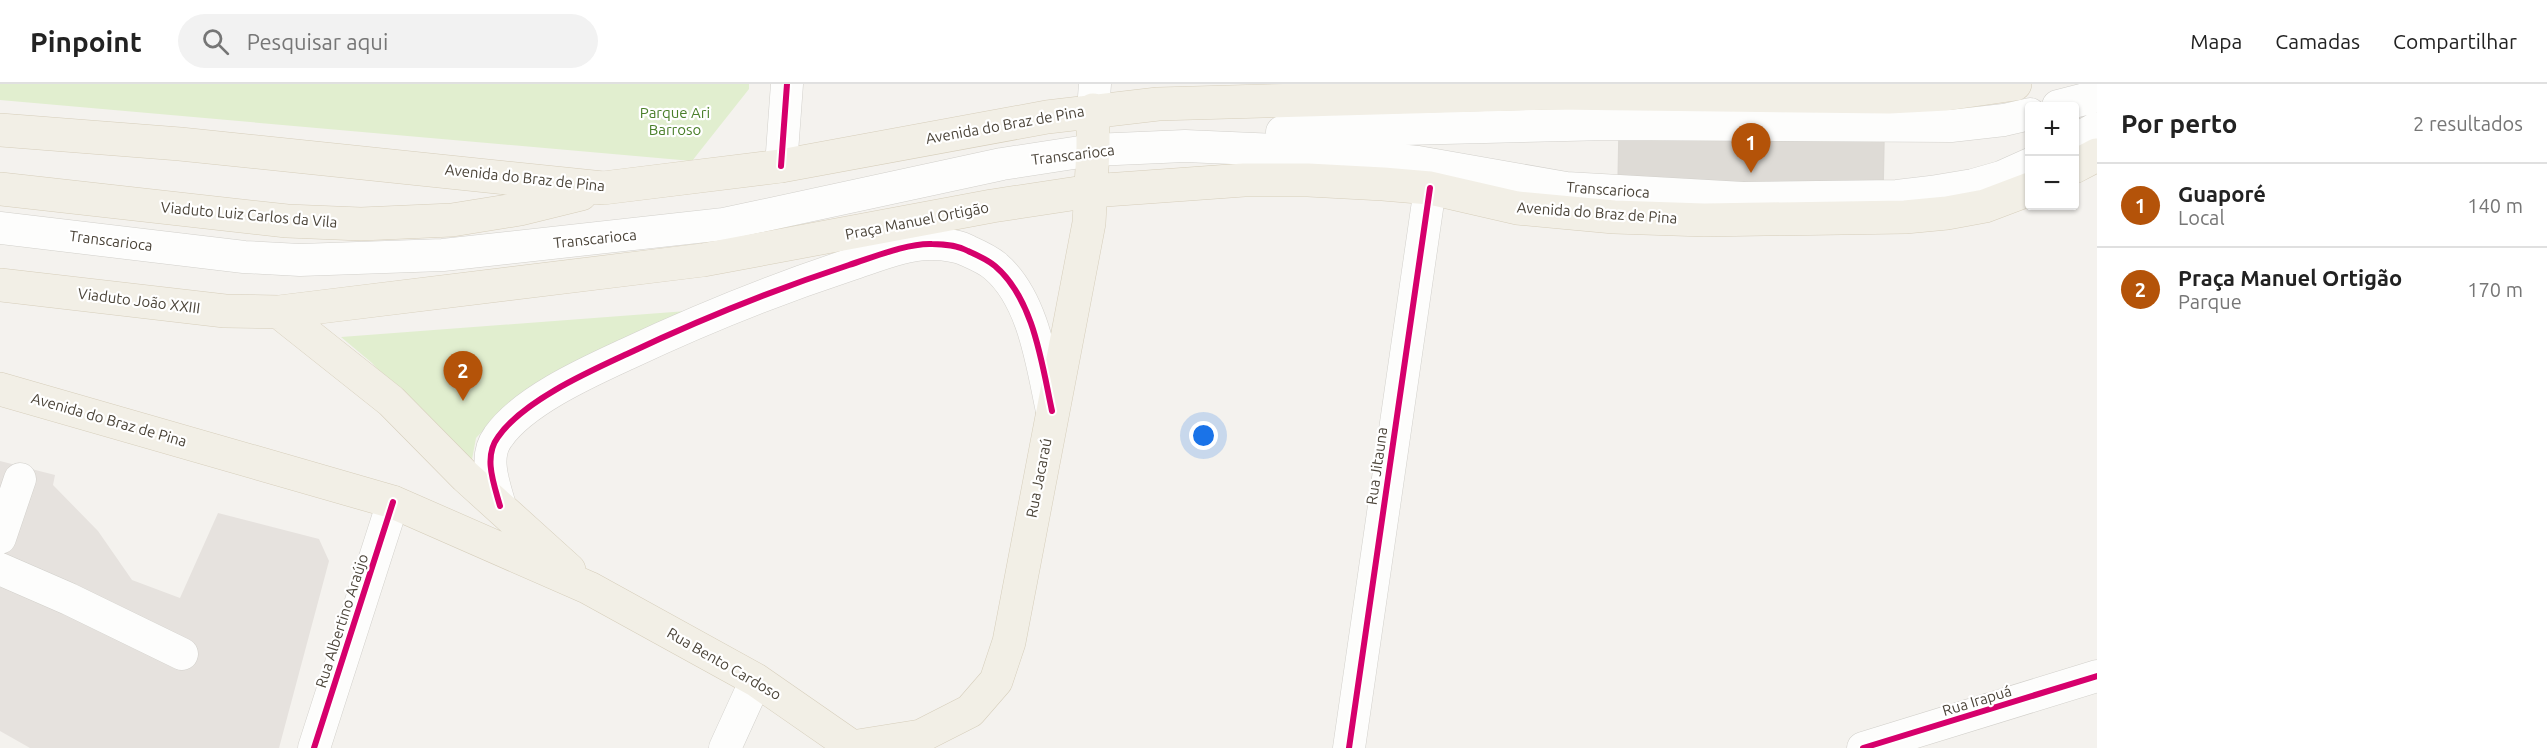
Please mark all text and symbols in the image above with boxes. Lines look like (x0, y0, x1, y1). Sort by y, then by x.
search box (178, 14, 598, 68)
icon: search (199, 25, 232, 58)
text: Pinpoint (30, 26, 142, 57)
text: Pesquisar aqui (247, 29, 388, 54)
text: Mapa (2190, 29, 2242, 53)
text: Camadas (2275, 29, 2360, 53)
text: Compartilhar (2393, 29, 2517, 53)
street label: Avenida do Braz de Pina (924, 102, 1086, 147)
map controls (2025, 102, 2079, 210)
button: + (2025, 102, 2079, 156)
park label: Parque Ari Barroso (640, 104, 710, 138)
text: Por perto (2121, 109, 2237, 138)
text: 2 resultados (2413, 112, 2523, 135)
pin: 1 (1732, 124, 1770, 173)
street label: Transcarioca (1030, 141, 1115, 168)
button: − (2025, 156, 2079, 210)
street label: Avenida do Braz de Pina (444, 161, 606, 194)
street label: Transcarioca (1566, 178, 1650, 201)
text: Guaporé (2178, 181, 2266, 206)
text: 1 (2135, 194, 2146, 217)
text: 140 m (2467, 194, 2523, 217)
street label: Viaduto Luiz Carlos da Vila (160, 198, 338, 231)
street label: Praça Manuel Ortigão (844, 198, 990, 243)
street label: Avenida do Braz de Pina (1516, 198, 1678, 227)
text: Local (2178, 206, 2225, 229)
street label: Transcarioca (552, 226, 637, 251)
street label: Transcarioca (69, 227, 154, 254)
text: Praça Manuel Ortigão (2178, 265, 2402, 290)
text: 2 (2135, 278, 2146, 301)
text: 170 m (2467, 278, 2523, 301)
street label: Viaduto João XXIII (77, 285, 201, 316)
text: Parque (2178, 290, 2242, 313)
pin: 2 (444, 352, 482, 401)
street label: Avenida do Braz de Pina (29, 389, 189, 450)
your location (1189, 421, 1218, 450)
street label: Rua Jitauna (1363, 426, 1390, 506)
street label: Rua Jacaraú (1022, 437, 1055, 519)
street label: Rua Albertino Araújo (312, 552, 371, 690)
street label: Rua Bento Cardoso (664, 624, 784, 703)
street label: Rua Irapuá (1940, 682, 2013, 719)

